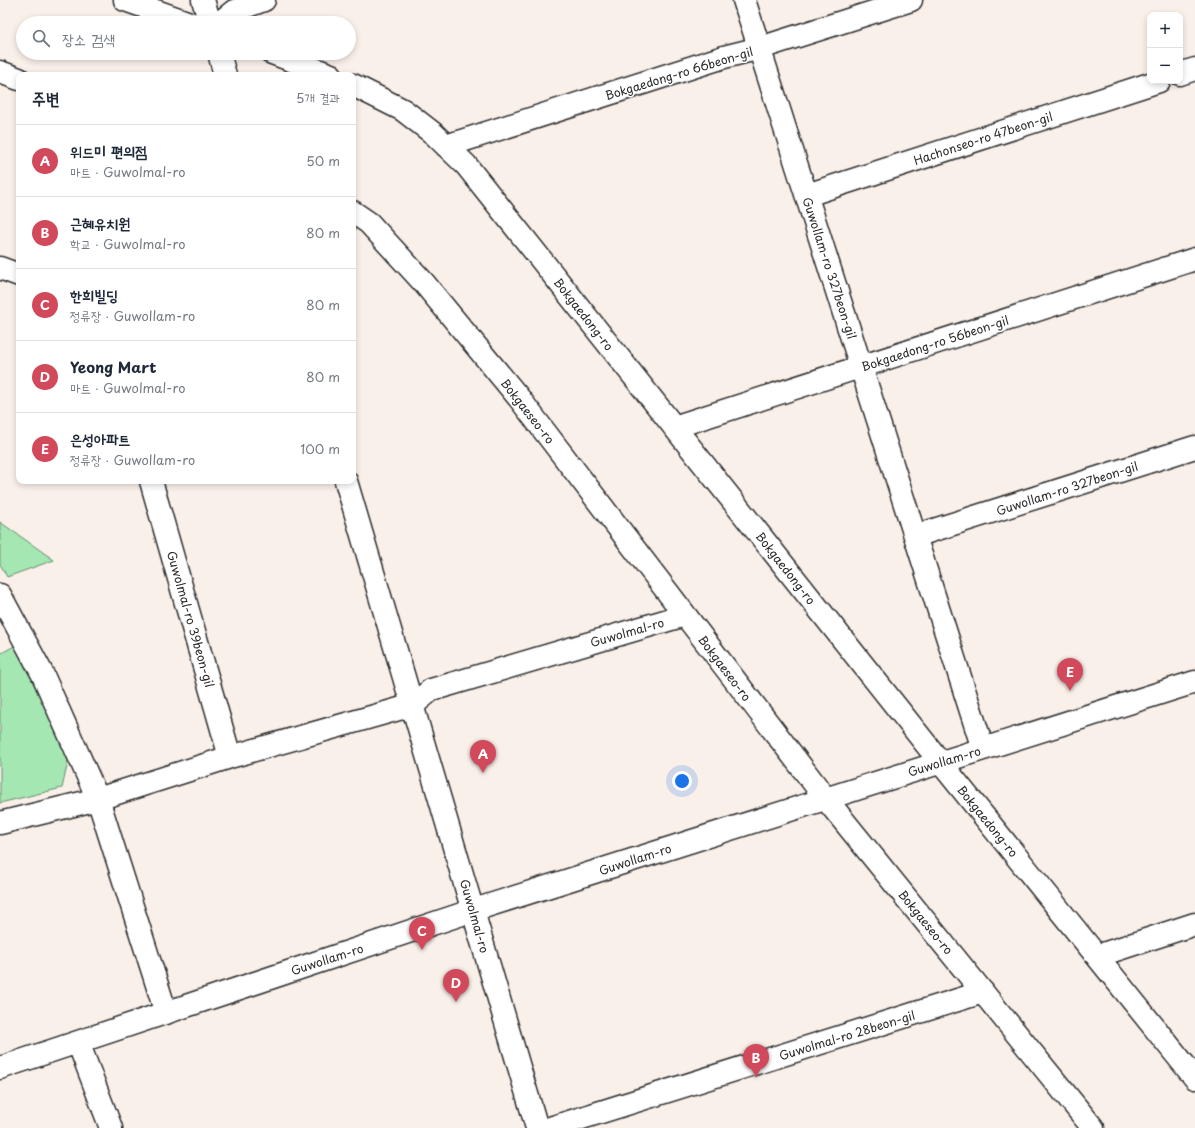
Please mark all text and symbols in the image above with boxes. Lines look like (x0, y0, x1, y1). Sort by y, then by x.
map controls (1147, 12, 1183, 84)
button: + (1147, 12, 1183, 48)
search box (16, 16, 356, 60)
icon: search (30, 27, 52, 49)
text: 장소 검색 (62, 27, 115, 50)
street label: Bokgaedong-ro 66beon-gil (603, 42, 755, 104)
button: − (1147, 48, 1183, 84)
text: 주변 (32, 85, 59, 111)
text: 5개 결과 (296, 88, 340, 107)
street label: Hachonseo-ro 47beon-gil (911, 107, 1055, 169)
text: 위드미 편의점 (70, 139, 147, 162)
text: A (40, 151, 50, 170)
text: 50 m (306, 151, 340, 170)
text: 마트 · Guwolmal-ro (70, 162, 186, 181)
street label: Guwollam-ro 327beon-gil (799, 195, 861, 341)
text: 근혜유치원 (70, 211, 130, 234)
text: B (41, 223, 49, 242)
text: 80 m (306, 223, 340, 242)
text: 학교 · Guwolmal-ro (70, 234, 186, 253)
street label: Bokgaedong-ro (550, 274, 618, 354)
text: 한희빌딩 (70, 283, 118, 306)
text: C (40, 295, 50, 314)
text: 80 m (306, 295, 340, 314)
text: 정류장 · Guwollam-ro (70, 306, 195, 325)
street label: Bokgaedong-ro 56beon-gil (859, 311, 1011, 375)
text: Yeong Mart (70, 355, 156, 378)
text: D (40, 367, 50, 386)
text: 80 m (306, 367, 340, 386)
street label: Bokgaeseo-ro (497, 375, 559, 448)
text: 마트 · Guwolmal-ro (70, 378, 186, 397)
text: 은성아파트 (70, 427, 130, 450)
text: E (41, 439, 49, 458)
text: 100 m (300, 439, 340, 458)
text: 정류장 · Guwollam-ro (70, 450, 195, 469)
street label: Guwollam-ro 327beon-gil (994, 457, 1140, 519)
street label: Bokgaedong-ro (752, 528, 820, 608)
street label: Guwolmal-ro 39beon-gil (163, 549, 219, 689)
street label: Guwolmal-ro (588, 613, 666, 651)
street label: Bokgaeseo-ro (694, 631, 756, 705)
pin: E (1057, 658, 1083, 691)
pin: A (470, 740, 496, 773)
street label: Guwollam-ro (905, 741, 983, 781)
your location (672, 771, 692, 791)
street label: Bokgaedong-ro (953, 781, 1023, 861)
street label: Guwollam-ro (596, 839, 674, 879)
street label: Guwolmal-ro (456, 877, 494, 955)
street label: Bokgaeseo-ro (894, 886, 958, 958)
pin: C (409, 917, 435, 950)
street label: Guwollam-ro (288, 939, 366, 979)
pin: D (443, 969, 469, 1002)
street label: Guwolmal-ro 28beon-gil (777, 1006, 917, 1064)
pin: B (743, 1044, 769, 1077)

